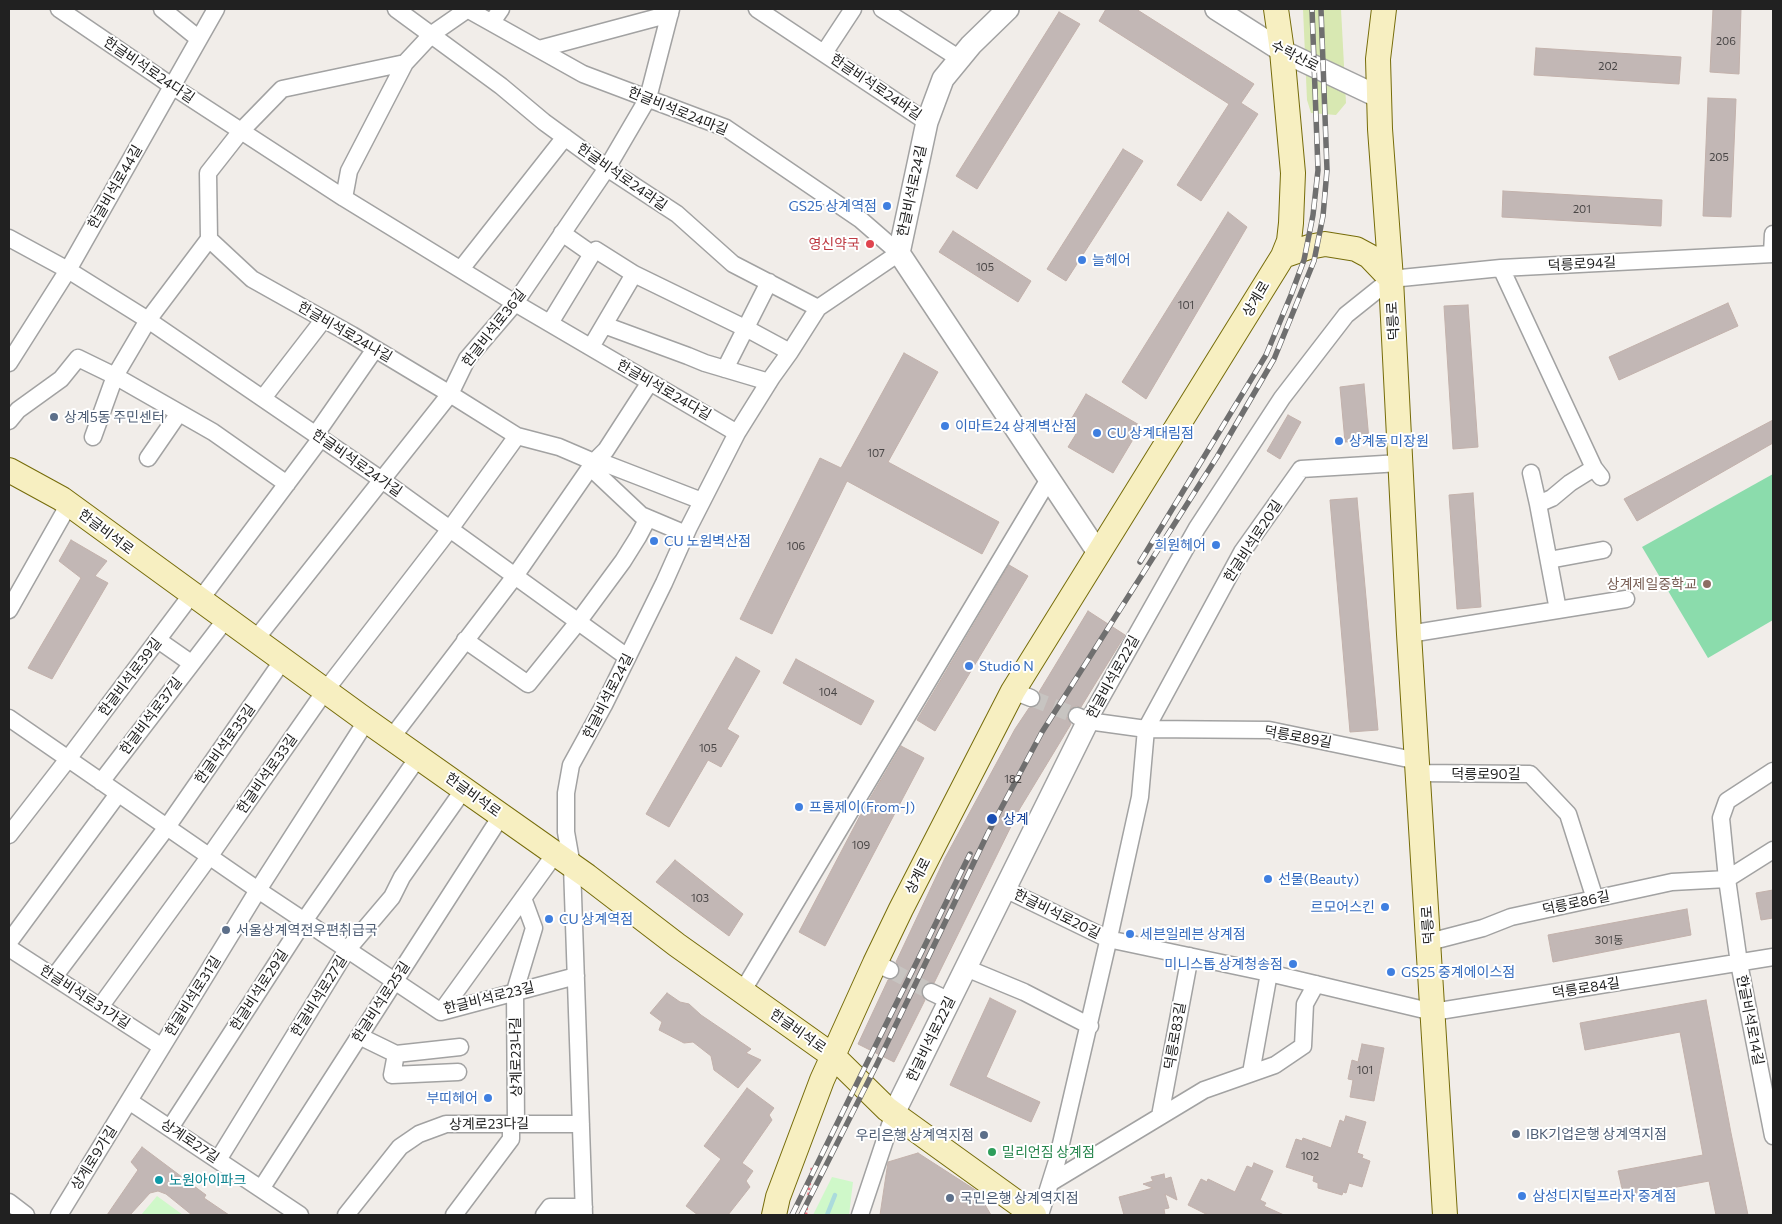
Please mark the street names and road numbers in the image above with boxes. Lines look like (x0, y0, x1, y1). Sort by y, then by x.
street label: 한글비석로24다길 (100, 33, 198, 107)
street label: 수락산로 (1268, 37, 1322, 75)
street label: 한글비석로24바길 (827, 50, 925, 124)
street label: 한글비석로24마길 (626, 83, 730, 139)
street label: 한글비석로24라길 (574, 140, 670, 214)
street label: 한글비석로44길 (84, 142, 146, 232)
street label: 한글비석로24길 (894, 144, 930, 238)
street label: 덕릉로94길 (1547, 254, 1617, 274)
street label: 상계로 (1239, 278, 1273, 320)
street label: 한글비석로36길 (459, 286, 529, 370)
street label: 한글비석로24나길 (295, 298, 395, 366)
street label: 덕릉로 (1384, 301, 1402, 341)
street label: 한글비석로24다길 (614, 356, 714, 424)
street label: 한글비석로24가길 (309, 426, 405, 500)
street label: 한글비석로20길 (1220, 497, 1286, 585)
street label: 한글비석로 (75, 506, 137, 558)
street label: 한글비석로22길 (1083, 632, 1143, 722)
street label: 한글비석로39길 (95, 635, 165, 719)
street label: 한글비석로24길 (579, 651, 637, 741)
street label: 한글비석로37길 (116, 674, 186, 758)
street label: 한글비석로35길 (191, 701, 259, 787)
street label: 덕릉로89길 (1263, 723, 1333, 751)
street label: 한글비석로33길 (233, 731, 301, 817)
street label: 덕릉로90길 (1451, 766, 1521, 782)
street label: 한글비석로 (442, 769, 504, 821)
street label: 상계로 (902, 855, 934, 897)
street label: 한글비석로20길 (1011, 886, 1103, 942)
street label: 덕릉로86길 (1541, 888, 1611, 918)
street label: 덕릉로 (1418, 905, 1438, 945)
street label: 한글비석로29길 (226, 946, 292, 1034)
street label: 한글비석로27길 (287, 952, 351, 1040)
street label: 한글비석로31길 (162, 953, 224, 1039)
street label: 한글비석로25길 (349, 958, 413, 1046)
street label: 한글비석로31가길 (37, 962, 133, 1032)
street label: 한글비석로14길 (1733, 973, 1767, 1067)
street label: 덕릉로84길 (1551, 974, 1621, 1002)
street label: 한글비석로23길 (442, 979, 536, 1017)
street label: 한글비석로22길 (903, 994, 959, 1084)
street label: 덕릉로83길 (1161, 1001, 1189, 1071)
street label: 한글비석로 (767, 1006, 829, 1056)
street label: 상계로23나길 (507, 1017, 525, 1097)
street label: 상계로27길 (158, 1115, 222, 1167)
street label: 상계로23다길 (449, 1115, 529, 1133)
street label: 상계로9가길 (68, 1123, 120, 1193)

